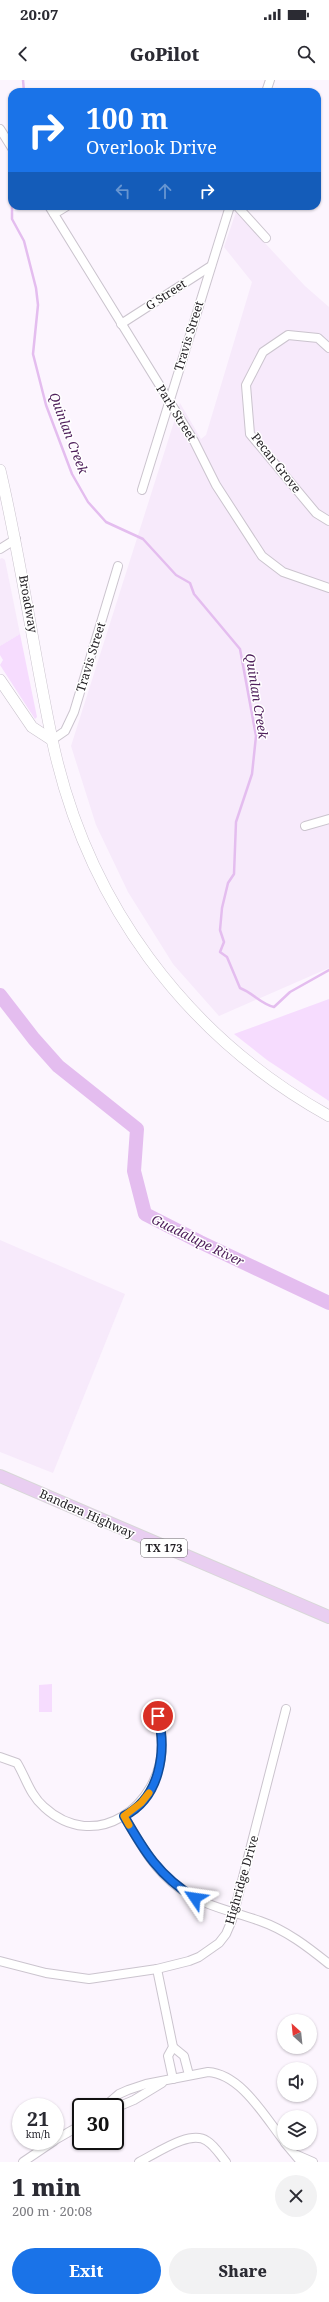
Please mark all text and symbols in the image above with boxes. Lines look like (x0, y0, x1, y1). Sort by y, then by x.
text: 20:07 (20, 4, 58, 24)
text: GoPilot (130, 42, 199, 66)
icon: back (12, 43, 34, 65)
icon: search (295, 43, 317, 65)
text: 100 m (86, 99, 168, 137)
icon: right (20, 104, 72, 156)
text: Overlook Drive (86, 135, 217, 159)
icon: left (112, 180, 134, 202)
icon: ahead (154, 180, 176, 202)
icon: right (196, 180, 218, 202)
street label: G Street (142, 275, 189, 314)
street label: Travis Street (170, 299, 207, 373)
street label: Park Street (152, 381, 200, 444)
water label: Quinlan Creek (45, 390, 93, 477)
street label: Pecan Grove (248, 429, 305, 496)
street label: Broadway (15, 574, 42, 634)
street label: Travis Street (72, 620, 109, 694)
water label: Quinlan Creek (241, 652, 273, 740)
water label: Guadalupe River (149, 1210, 248, 1271)
street label: Bandera Highway (37, 1485, 138, 1542)
road number: TX 173 (141, 1539, 187, 1557)
pin (141, 1699, 175, 1733)
icon: arrive (147, 1705, 169, 1727)
street label: Highridge Drive (221, 1833, 262, 1926)
position arrow (174, 1877, 216, 1919)
north arrow (277, 2014, 317, 2054)
map controls (277, 2014, 317, 2150)
button: sound (277, 2062, 317, 2102)
speed limit sign: 30 (72, 2098, 124, 2150)
text: 21 (27, 2105, 49, 2132)
button: layers (277, 2110, 317, 2150)
text: km/h (26, 2127, 50, 2141)
text: 1 min (12, 2170, 81, 2203)
button: close (275, 2175, 317, 2217)
text: 200 m · 20:08 (12, 2202, 92, 2220)
button: Exit (12, 2248, 161, 2294)
button: Share (169, 2248, 317, 2294)

